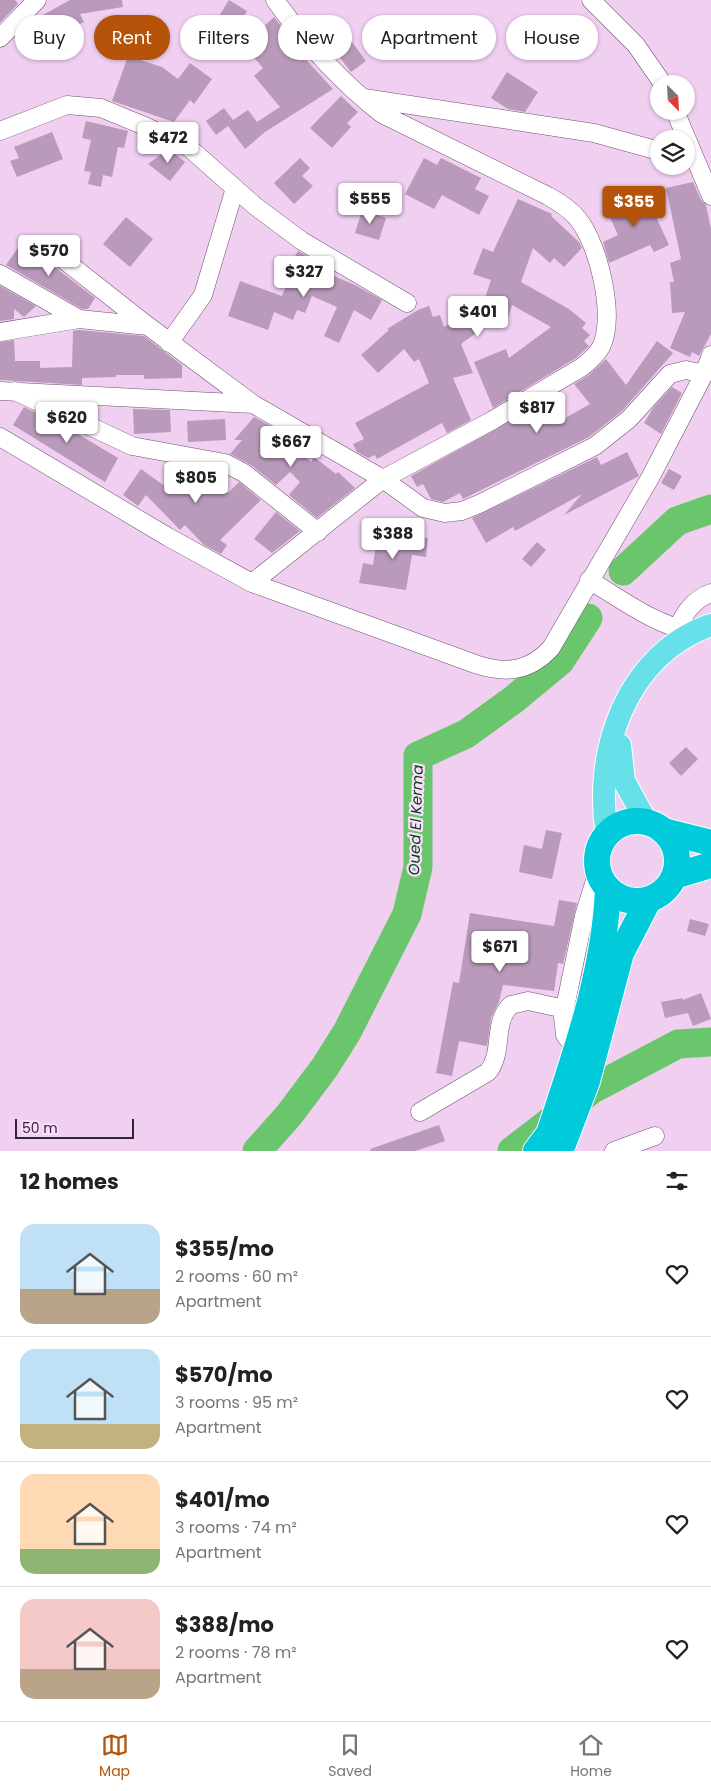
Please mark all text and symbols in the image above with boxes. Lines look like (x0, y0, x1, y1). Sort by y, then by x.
chip: Buy (15, 15, 84, 60)
chip: Rent (94, 15, 170, 60)
chip: Filters (180, 15, 268, 60)
chip: New (278, 15, 352, 60)
chip: Apartment (362, 15, 496, 60)
chip: House (506, 15, 598, 60)
north arrow (650, 75, 695, 120)
map controls (650, 75, 695, 175)
pin: $472 (138, 121, 198, 164)
text: $472 (148, 126, 188, 149)
button: layers (650, 130, 695, 175)
pin: $555 (340, 182, 400, 225)
pin: $355 (604, 186, 664, 228)
text: $555 (349, 187, 391, 210)
text: $355 (613, 190, 655, 213)
pin: $570 (19, 234, 79, 277)
text: $570 (29, 239, 69, 262)
pin: $327 (274, 256, 334, 298)
text: $327 (285, 260, 323, 283)
pin: $401 (448, 296, 508, 338)
text: $401 (459, 300, 497, 323)
pin: $817 (507, 392, 567, 434)
text: $817 (519, 396, 555, 419)
pin: $620 (37, 402, 97, 444)
text: $620 (47, 406, 87, 429)
pin: $667 (261, 426, 321, 468)
text: $667 (271, 430, 311, 453)
pin: $805 (166, 462, 226, 504)
text: $805 (175, 466, 217, 489)
pin: $388 (363, 518, 423, 560)
text: $388 (373, 522, 413, 545)
water label: Oued El Kerma (403, 764, 428, 876)
pin: $671 (470, 930, 530, 973)
text: $671 (482, 935, 518, 958)
scale bar (15, 1116, 134, 1139)
text: 50 m (22, 1118, 58, 1138)
text: 12 homes (20, 1167, 119, 1196)
icon: filters (663, 1167, 691, 1195)
text: $355/mo (175, 1234, 274, 1263)
icon: home (60, 1244, 120, 1304)
icon: heart (663, 1260, 691, 1288)
text: 2 rooms · 60 m² (175, 1265, 298, 1288)
text: Apartment (175, 1290, 262, 1313)
text: $570/mo (175, 1360, 273, 1389)
icon: home (60, 1369, 120, 1429)
icon: heart (663, 1385, 691, 1413)
text: 3 rooms · 95 m² (175, 1391, 298, 1414)
text: Apartment (175, 1416, 262, 1439)
text: $401/mo (175, 1485, 270, 1514)
icon: home (60, 1494, 120, 1554)
icon: heart (663, 1510, 691, 1538)
text: 3 rooms · 74 m² (175, 1516, 297, 1539)
text: Apartment (175, 1541, 262, 1564)
text: $388/mo (175, 1610, 274, 1639)
icon: home (60, 1619, 120, 1679)
icon: heart (663, 1635, 691, 1663)
text: 2 rooms · 78 m² (175, 1641, 297, 1664)
text: Apartment (175, 1666, 262, 1689)
tab: Map (99, 1731, 130, 1782)
tab: Saved (328, 1731, 372, 1782)
tab: Home (570, 1731, 612, 1782)

